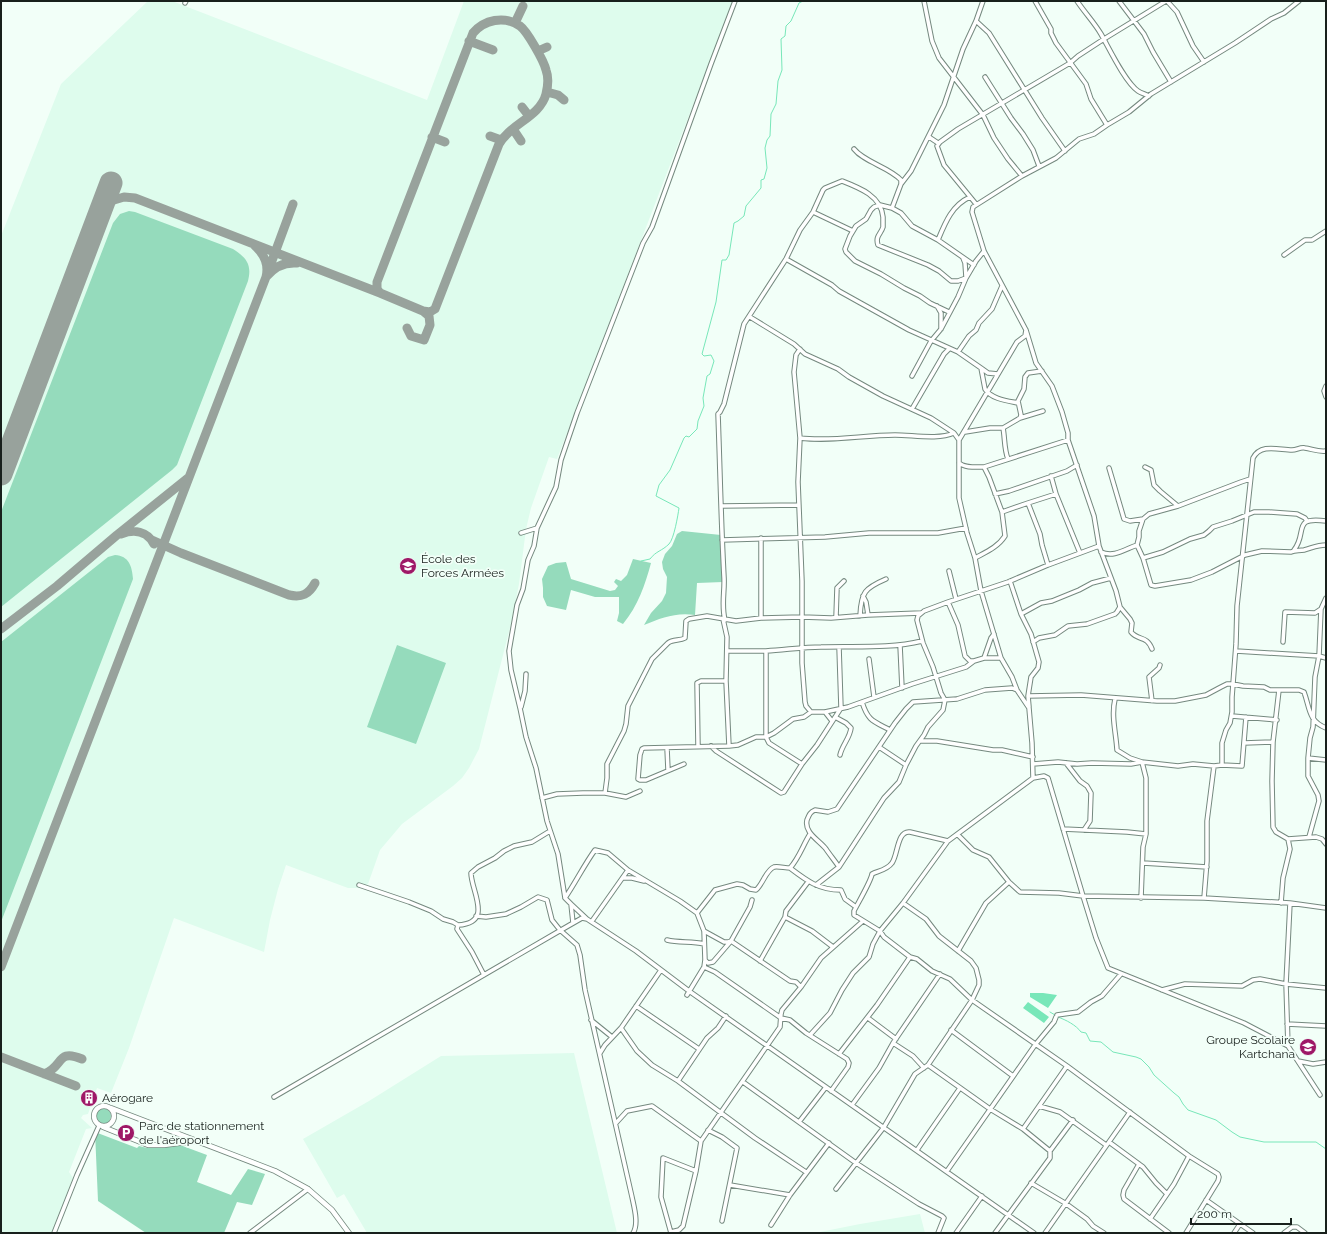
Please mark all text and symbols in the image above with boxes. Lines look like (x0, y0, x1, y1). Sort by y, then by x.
place label: École des Forces Armées (421, 552, 504, 580)
school or university icon: École des Forces Armées (398, 556, 418, 576)
place label: Groupe Scolaire Kartchana (1206, 1033, 1295, 1061)
school or university icon: Groupe Scolaire Kartchana (1298, 1037, 1318, 1057)
building icon: Aérogare (79, 1088, 99, 1108)
place label: Aérogare (102, 1091, 153, 1105)
place label: Parc de stationnement de l'aéroport (139, 1119, 264, 1147)
parking icon: Parc de stationnement de l'aéroport (116, 1123, 136, 1143)
scale bar (1191, 1200, 1291, 1226)
text: 200 m (1197, 1207, 1232, 1221)

